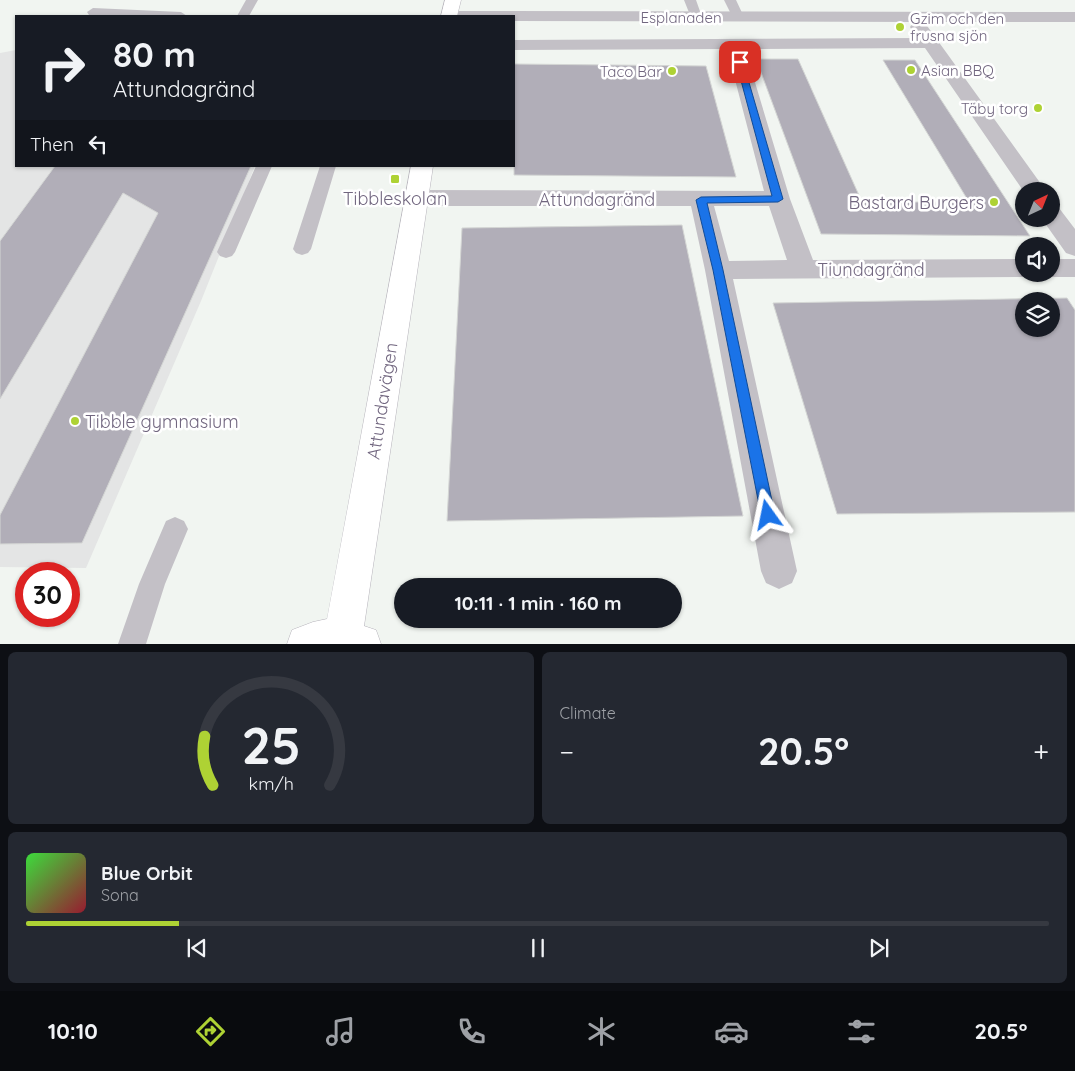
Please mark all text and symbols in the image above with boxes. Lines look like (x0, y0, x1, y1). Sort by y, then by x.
street label: Esplanaden (640, 8, 722, 27)
place label: Gzim och den frusna sjön (910, 9, 1004, 45)
marker: Gzim och den frusna sjön (894, 21, 906, 33)
text: 80 m (113, 32, 196, 76)
icon: right (30, 35, 95, 100)
pin (719, 41, 761, 83)
icon: arrive (726, 48, 754, 76)
place label: Asian BBQ (921, 61, 994, 80)
place label: Taco Bar (600, 62, 662, 81)
marker: Asian BBQ (905, 64, 917, 76)
marker: Taco Bar (666, 65, 678, 77)
text: Attundagränd (113, 75, 255, 103)
place label: Täby torg (961, 99, 1028, 118)
marker: Täby torg (1032, 102, 1044, 114)
icon: left (84, 130, 112, 158)
text: Then (30, 132, 74, 156)
marker: Tibbleskolan (389, 173, 401, 185)
north arrow (1015, 182, 1060, 228)
map controls (1015, 182, 1060, 337)
place label: Tibbleskolan (343, 187, 447, 210)
street label: Attundagränd (539, 188, 655, 211)
place label: Bastard Burgers (849, 191, 984, 214)
marker: Bastard Burgers (988, 196, 1000, 208)
button: sound (1015, 237, 1060, 282)
street label: Tiundagränd (817, 258, 925, 281)
button: layers (1015, 292, 1060, 337)
street label: Attundavägen (361, 341, 403, 461)
place label: Tibble gymnasium (85, 410, 239, 433)
marker: Tibble gymnasium (69, 415, 81, 427)
position arrow (741, 488, 793, 540)
speed limit sign: 30 (15, 562, 80, 627)
text: 10:11 · 1 min · 160 m (454, 591, 622, 615)
text: Climate (560, 703, 616, 723)
text: 25 (241, 712, 301, 777)
text: 20.5° (758, 727, 849, 775)
text: − (560, 734, 574, 769)
text: + (1033, 734, 1049, 769)
text: km/h (248, 772, 293, 794)
text: Blue Orbit (101, 861, 193, 885)
text: Sona (101, 885, 139, 905)
icon: previous (183, 934, 211, 962)
icon: pause (524, 934, 552, 962)
icon: next (865, 934, 893, 962)
icon: directions (193, 1014, 228, 1049)
icon: music (323, 1014, 358, 1049)
icon: phone (454, 1014, 489, 1049)
icon: climate (584, 1014, 619, 1049)
icon: car (714, 1014, 749, 1049)
icon: filters (844, 1014, 879, 1049)
text: 10:10 (48, 1017, 98, 1045)
text: 20.5° (975, 1017, 1027, 1045)

